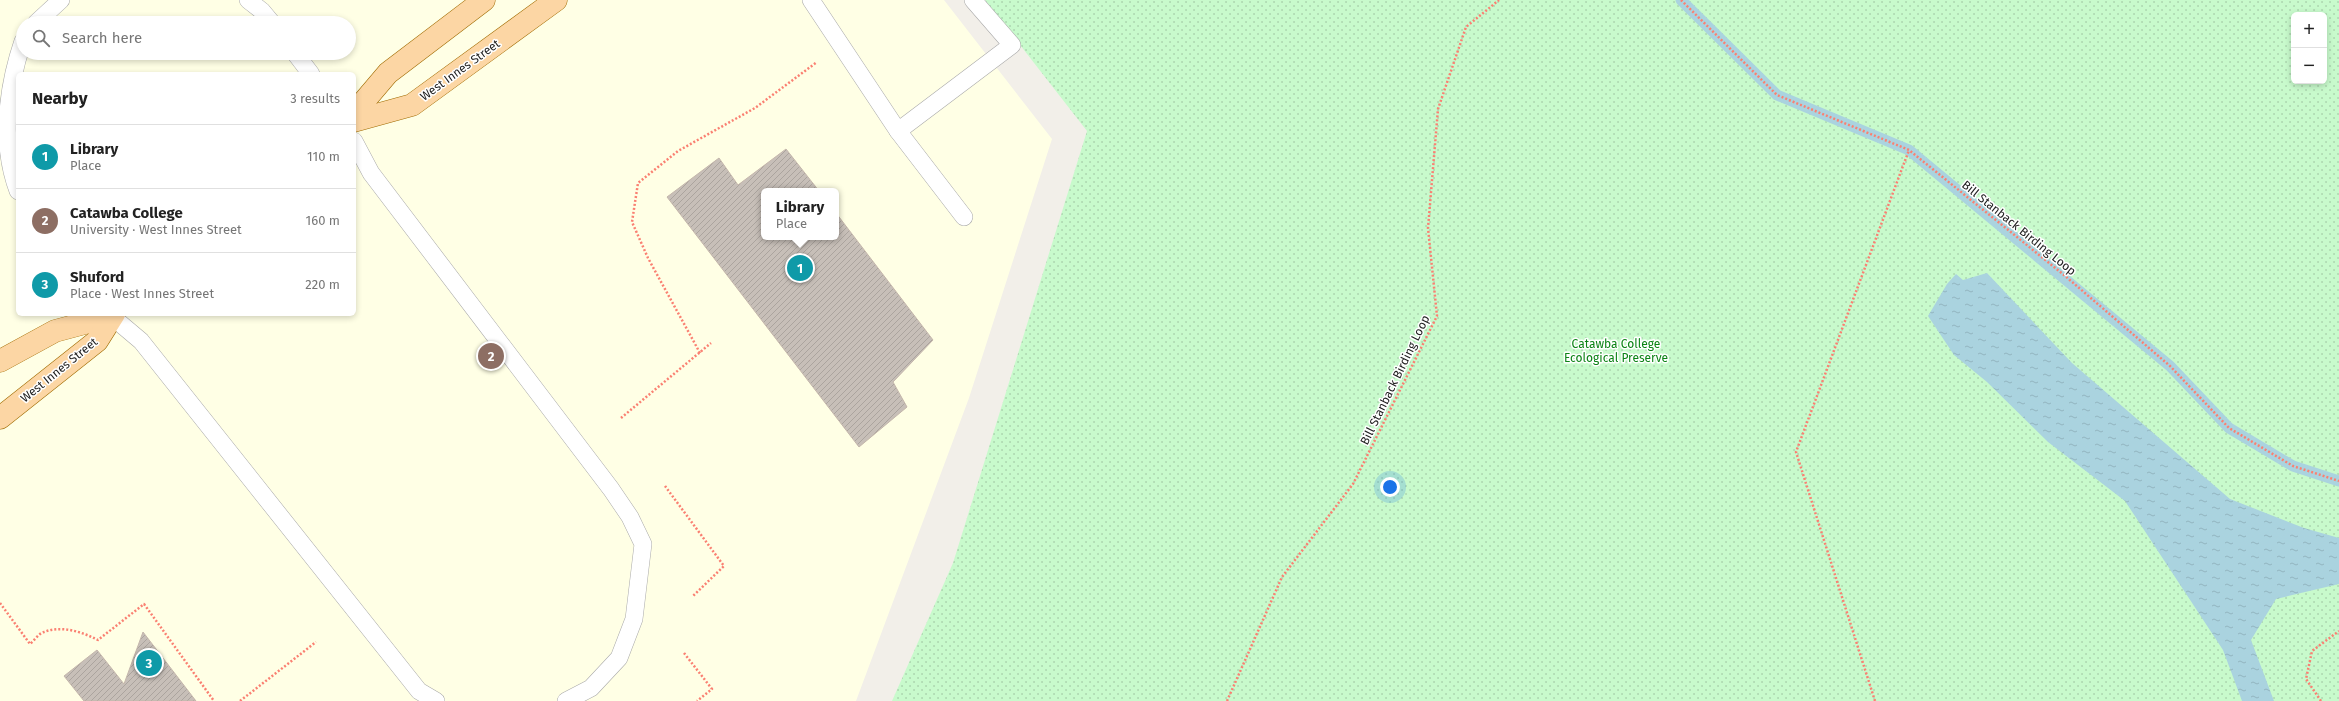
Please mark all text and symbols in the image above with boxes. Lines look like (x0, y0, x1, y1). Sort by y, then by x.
map controls (2291, 12, 2327, 84)
button: + (2291, 12, 2327, 48)
search box (16, 16, 356, 60)
icon: search (30, 27, 52, 49)
text: Search here (62, 29, 142, 47)
street label: West Innes Street (417, 36, 503, 104)
button: − (2291, 48, 2327, 84)
text: Nearby (32, 88, 87, 109)
text: 3 results (290, 91, 340, 106)
text: Library (70, 140, 118, 158)
text: 1 (42, 149, 48, 164)
text: 110 m (307, 149, 340, 164)
text: Place (70, 158, 101, 173)
street label: Bill Stanback Birding Loop (1959, 178, 2079, 278)
popup (761, 188, 839, 240)
text: Library (776, 198, 824, 216)
text: Catawba College (70, 204, 183, 222)
text: 2 (42, 213, 48, 228)
text: 160 m (306, 213, 340, 228)
text: Place (776, 216, 807, 231)
text: University · West Innes Street (70, 222, 242, 237)
pin: 1 (787, 253, 813, 283)
text: Shuford (70, 268, 124, 286)
text: 3 (42, 277, 48, 292)
text: 220 m (305, 277, 340, 292)
text: Place · West Innes Street (70, 286, 214, 301)
street label: Bill Stanback Birding Loop (1357, 313, 1433, 447)
street label: West Innes Street (18, 334, 101, 405)
park label: Catawba College Ecological Preserve (1564, 337, 1668, 365)
pin: 2 (478, 341, 504, 371)
your location (1380, 477, 1400, 497)
pin: 3 (136, 648, 162, 678)

